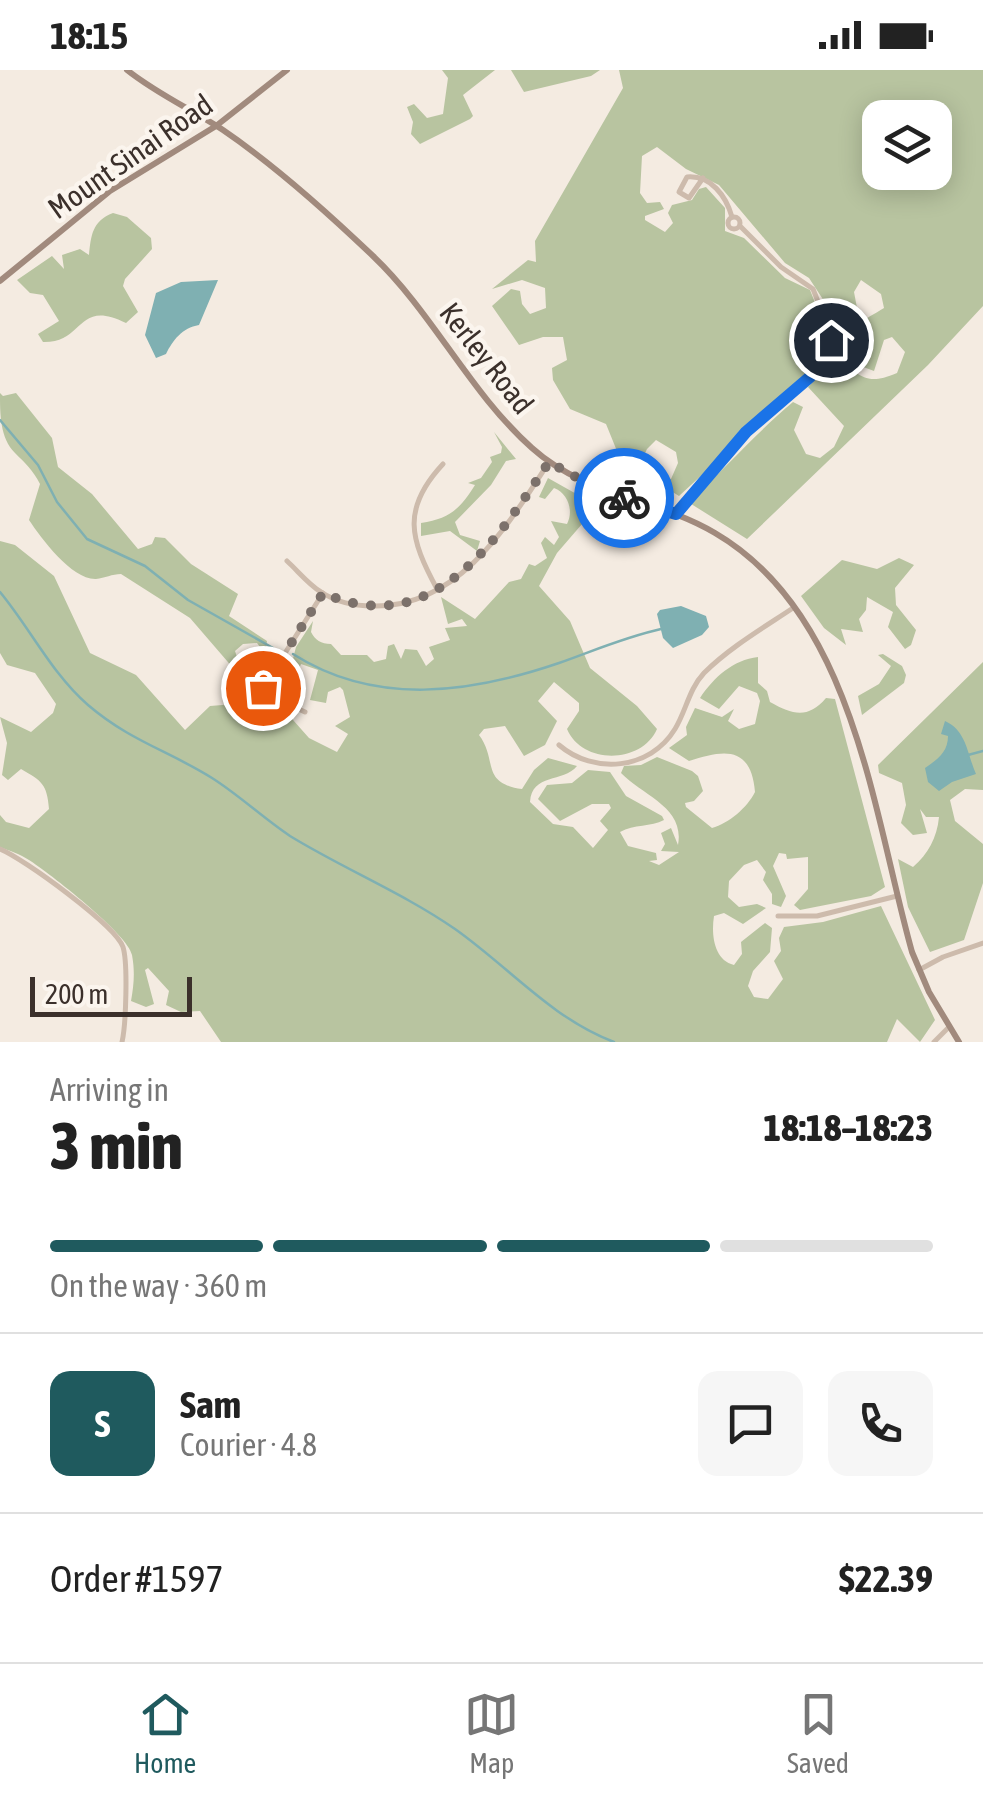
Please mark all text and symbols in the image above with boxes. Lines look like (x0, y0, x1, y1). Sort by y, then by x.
text: 18:15 (50, 14, 128, 57)
street label: Mount Sinai Road (41, 87, 219, 225)
map controls (862, 100, 952, 190)
button: layers (862, 100, 952, 190)
street label: Kerley Road (433, 296, 541, 420)
pin (789, 298, 874, 383)
icon: home (804, 313, 859, 368)
courier (574, 448, 674, 548)
icon: bike (597, 471, 652, 526)
pin (221, 646, 306, 731)
icon: bag (236, 661, 291, 716)
scale bar (30, 972, 192, 1016)
text: 200 m (45, 978, 108, 1010)
text: Arriving in (50, 1071, 169, 1108)
text: 18:18–18:23 (763, 1106, 933, 1149)
text: 3 min (50, 1108, 183, 1183)
text: On the way · 360 m (50, 1267, 267, 1304)
button: chat (698, 1371, 803, 1476)
button: phone (828, 1371, 933, 1476)
text: Sam (180, 1383, 241, 1426)
text: S (95, 1402, 110, 1445)
text: Courier · 4.8 (180, 1426, 317, 1463)
text: Order #1597 (50, 1557, 223, 1600)
text: $22.39 (839, 1557, 933, 1600)
tab: Home (134, 1687, 196, 1779)
tab: Map (464, 1687, 519, 1779)
tab: Saved (787, 1687, 849, 1779)

